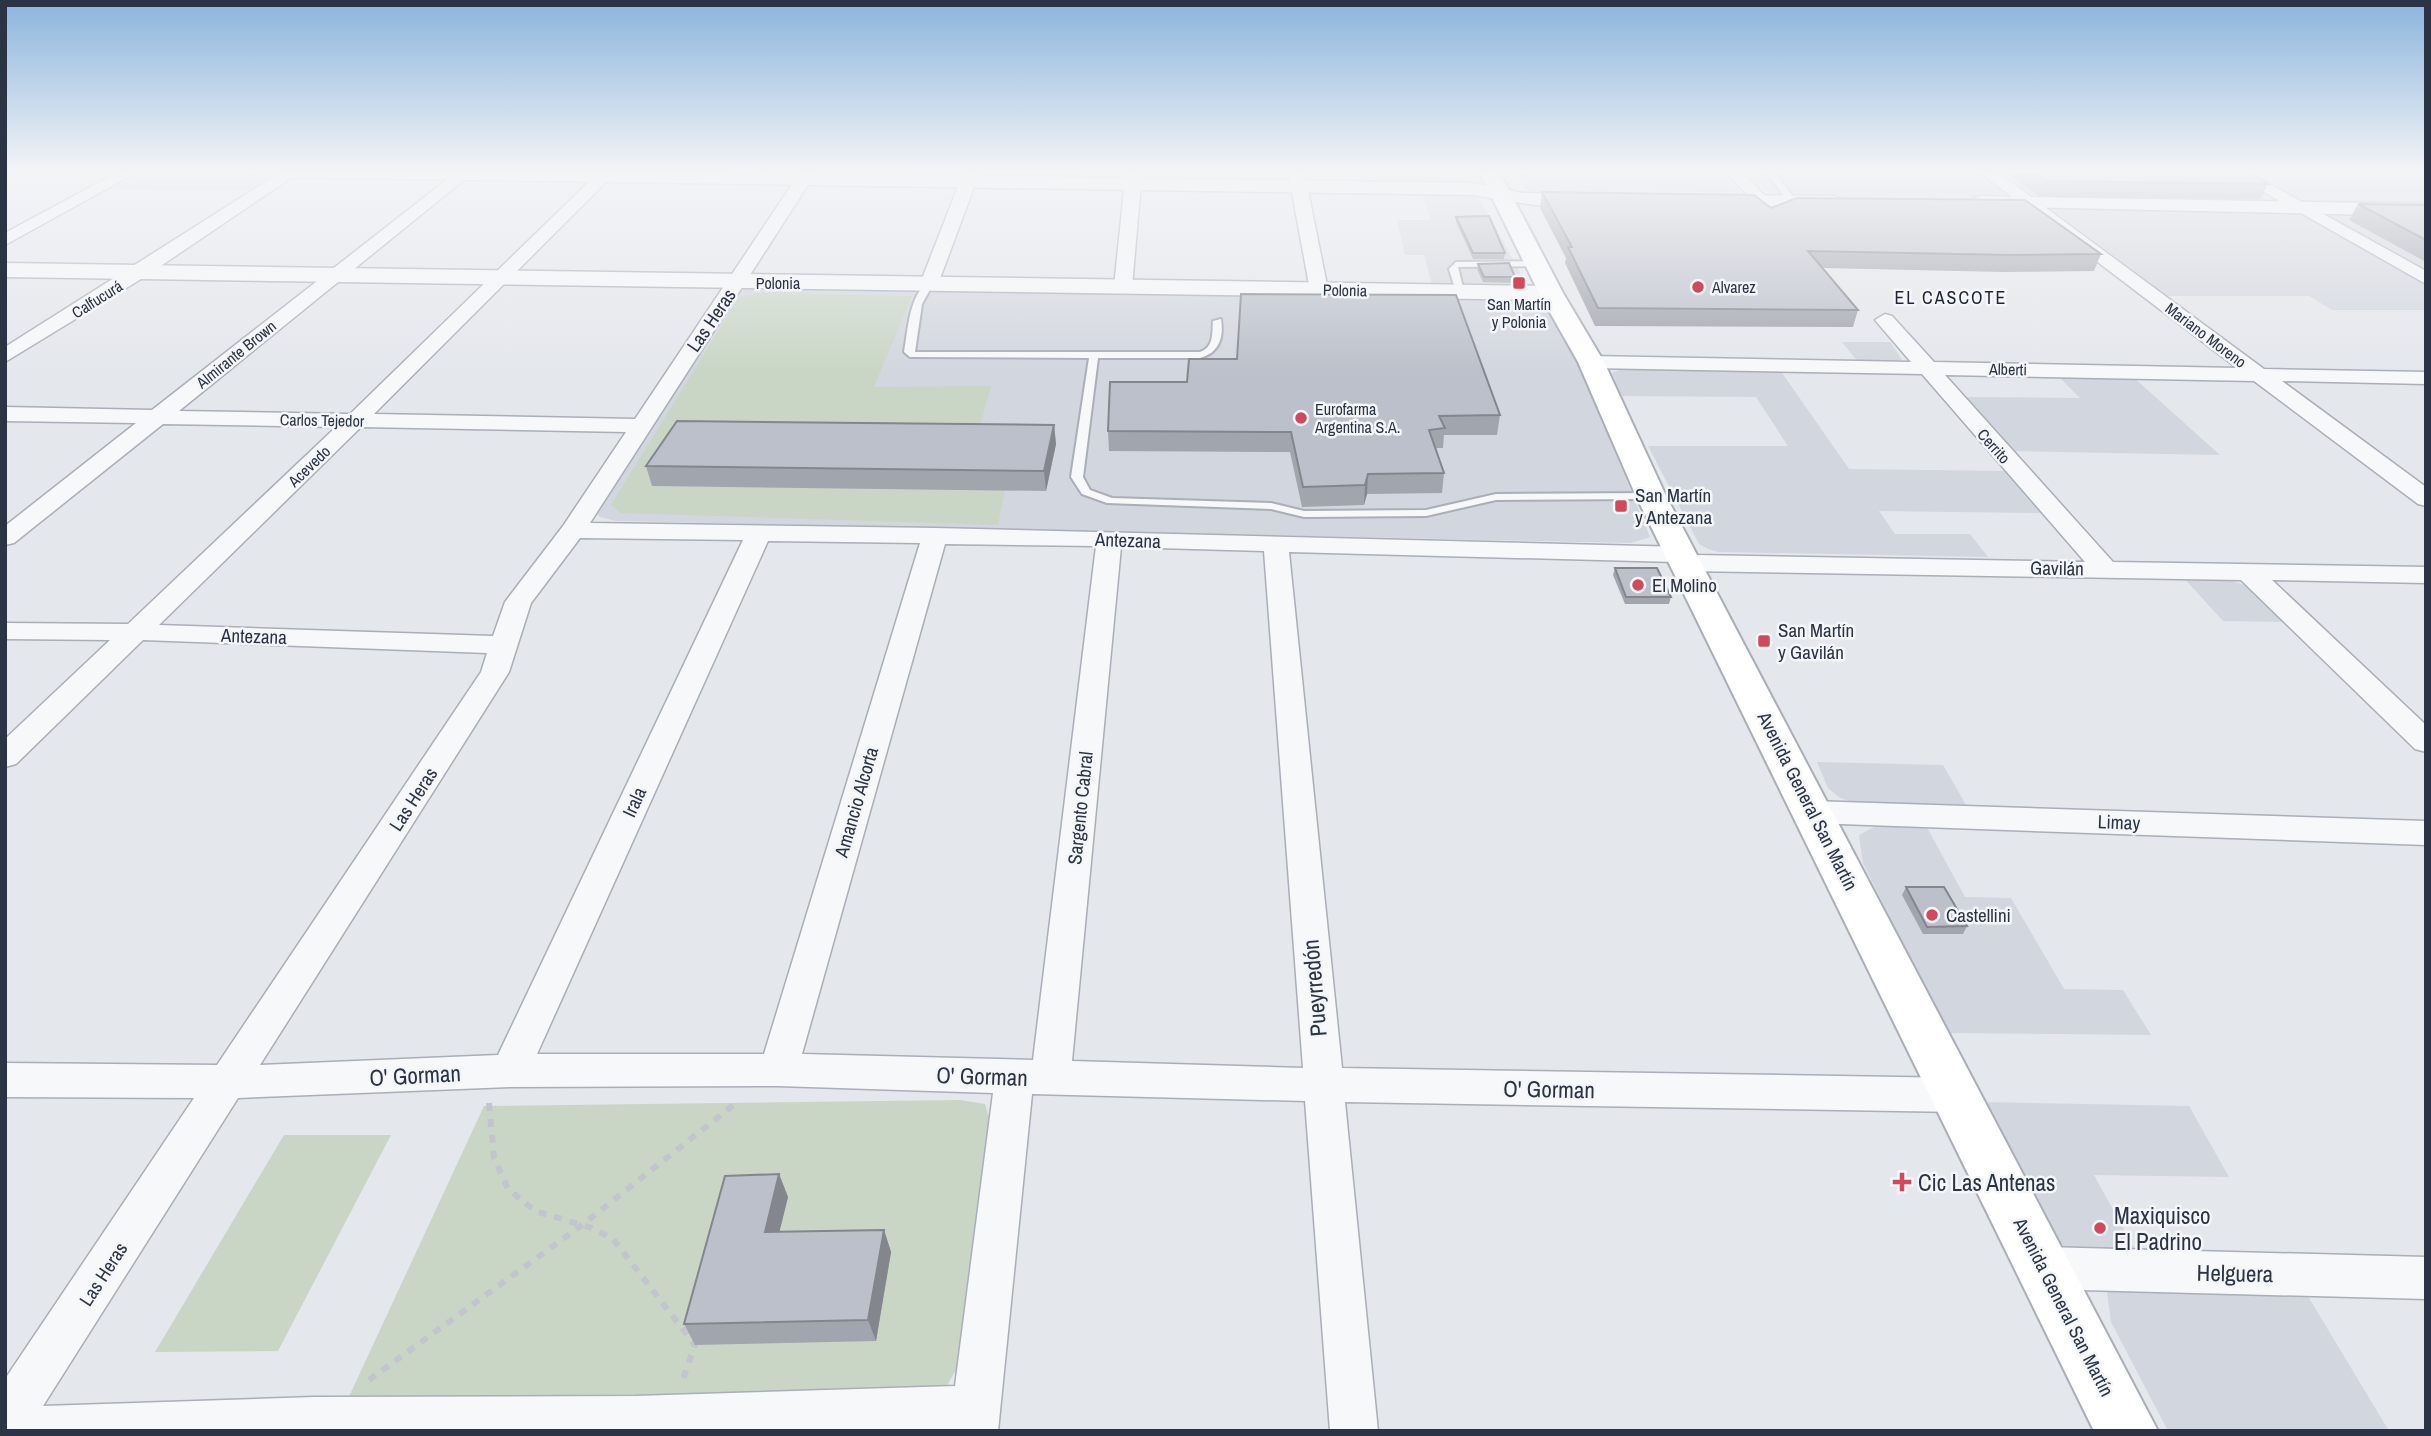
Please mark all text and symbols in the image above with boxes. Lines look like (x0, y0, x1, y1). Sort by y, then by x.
street label: Polonia (756, 272, 801, 294)
street label: Calfucurá (67, 274, 127, 323)
marker: San Martín y Polonia (1511, 275, 1527, 291)
place label: Alvarez (1711, 276, 1756, 298)
street label: Polonia (1323, 279, 1368, 301)
marker: Alvarez (1690, 279, 1706, 295)
street label: Las Heras (680, 283, 742, 357)
district label: EL CASCOTE (1895, 285, 2007, 310)
place label: San Martín y Polonia (1487, 293, 1551, 333)
street label: Mariano Moreno (2161, 297, 2251, 373)
street label: Almirante Brown (191, 315, 281, 394)
street label: Alberti (1988, 358, 2027, 380)
place label: Eurofarma Argentina S.A. (1314, 398, 1400, 438)
street label: Carlos Tejedor (280, 408, 365, 432)
marker: Eurofarma Argentina S.A. (1293, 410, 1309, 426)
street label: Cerrito (1972, 424, 2016, 468)
street label: Acevedo (282, 440, 335, 492)
place label: San Martín y Antezana (1635, 482, 1712, 530)
marker: San Martín y Antezana (1613, 498, 1629, 514)
street label: Antezana (1094, 526, 1162, 554)
street label: Gavilán (2030, 555, 2084, 581)
place label: El Molino (1652, 572, 1717, 598)
marker: El Molino (1630, 577, 1646, 593)
place label: San Martín y Gavilán (1778, 617, 1854, 665)
street label: Antezana (220, 622, 288, 650)
marker: San Martín y Gavilán (1756, 633, 1772, 649)
street label: Avenida General San Martín (1751, 706, 1864, 895)
street label: Amancio Alcorta (828, 744, 884, 861)
street label: Sargento Cabral (1061, 750, 1099, 866)
street label: Las Heras (383, 762, 443, 836)
street label: Irala (616, 782, 652, 821)
street label: Limay (2097, 808, 2141, 836)
place label: Castellini (1946, 902, 2011, 928)
marker: Castellini (1924, 907, 1940, 923)
street label: Pueyrredón (1294, 938, 1334, 1038)
street label: O' Gorman (368, 1057, 462, 1093)
street label: O' Gorman (936, 1059, 1028, 1093)
street label: O' Gorman (1503, 1073, 1595, 1105)
place label: Cic Las Antenas (1918, 1167, 2055, 1198)
marker: Cic Las Antenas (1892, 1172, 1912, 1192)
place label: Maxiquisco El Padrino (2114, 1200, 2210, 1257)
street label: Avenida General San Martín (2007, 1212, 2120, 1401)
marker: Maxiquisco El Padrino (2092, 1220, 2108, 1236)
street label: Las Heras (73, 1237, 133, 1311)
street label: Helguera (2196, 1257, 2274, 1289)

